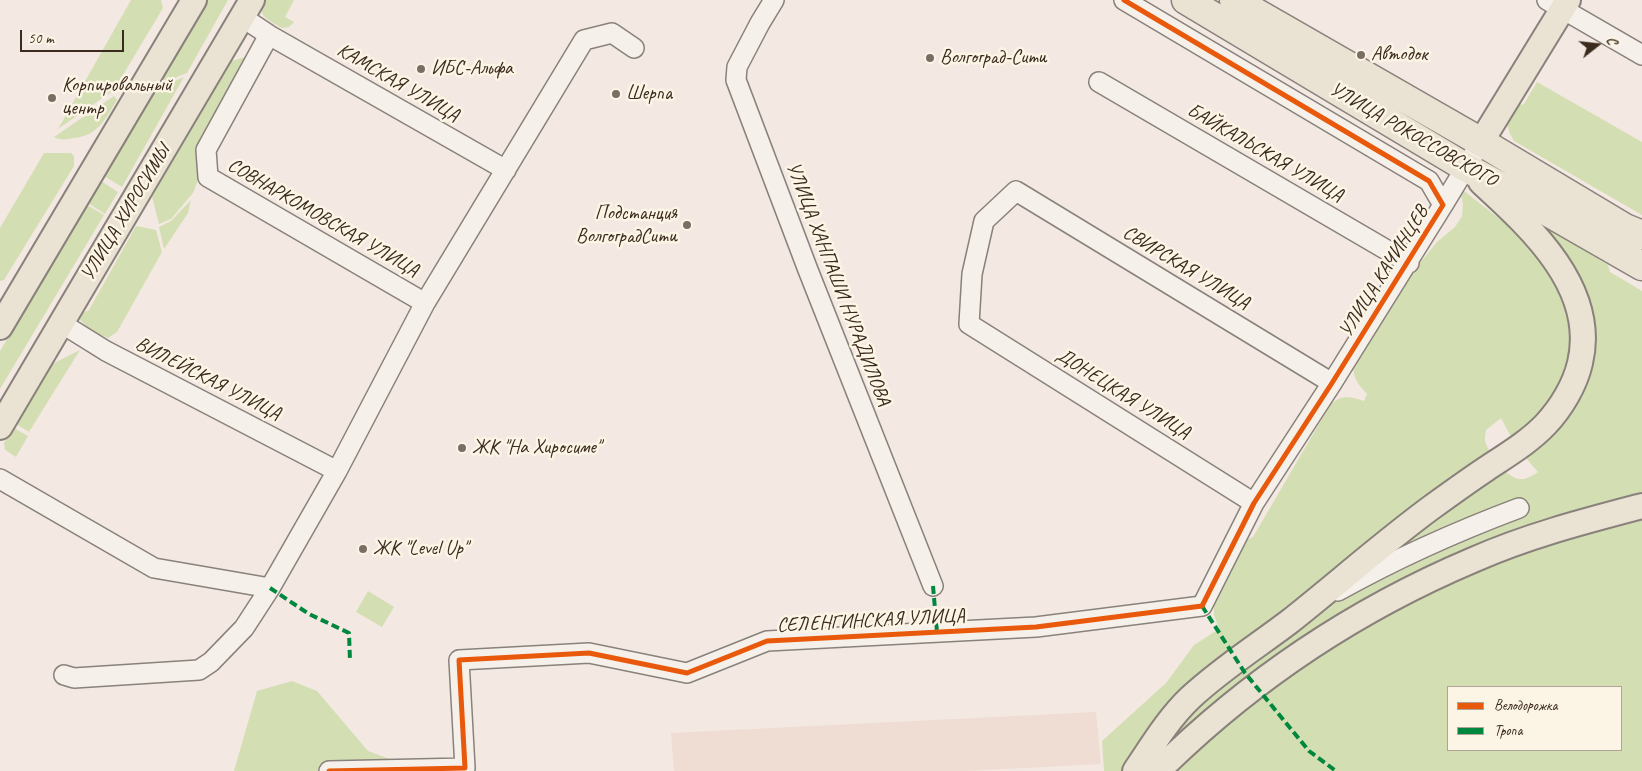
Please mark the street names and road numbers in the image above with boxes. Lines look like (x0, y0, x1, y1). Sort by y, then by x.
street label: КАМСКАЯ УЛИЦА (333, 38, 463, 128)
street label: УЛИЦА РОКОССОВСКОГО (1325, 77, 1501, 193)
street label: БАЙКАЛЬСКАЯ УЛИЦА (1183, 98, 1347, 208)
street label: УЛИЦА ХИРОСИМЫ (76, 141, 176, 285)
street label: СОВНАРКОМОВСКАЯ УЛИЦА (223, 153, 423, 283)
street label: УЛИЦА ХАНПАШИ НУРАДИЛОВА (780, 159, 896, 409)
street label: УЛИЦА КАЧИНЦЕВ (1334, 202, 1434, 342)
street label: СВИРСКАЯ УЛИЦА (1118, 221, 1254, 315)
street label: ВИЛЕЙСКАЯ УЛИЦА (131, 332, 285, 426)
street label: ДОНЕЦКАЯ УЛИЦА (1052, 343, 1194, 445)
street label: СЕЛЕНГИНСКАЯ УЛИЦА (776, 604, 966, 638)

